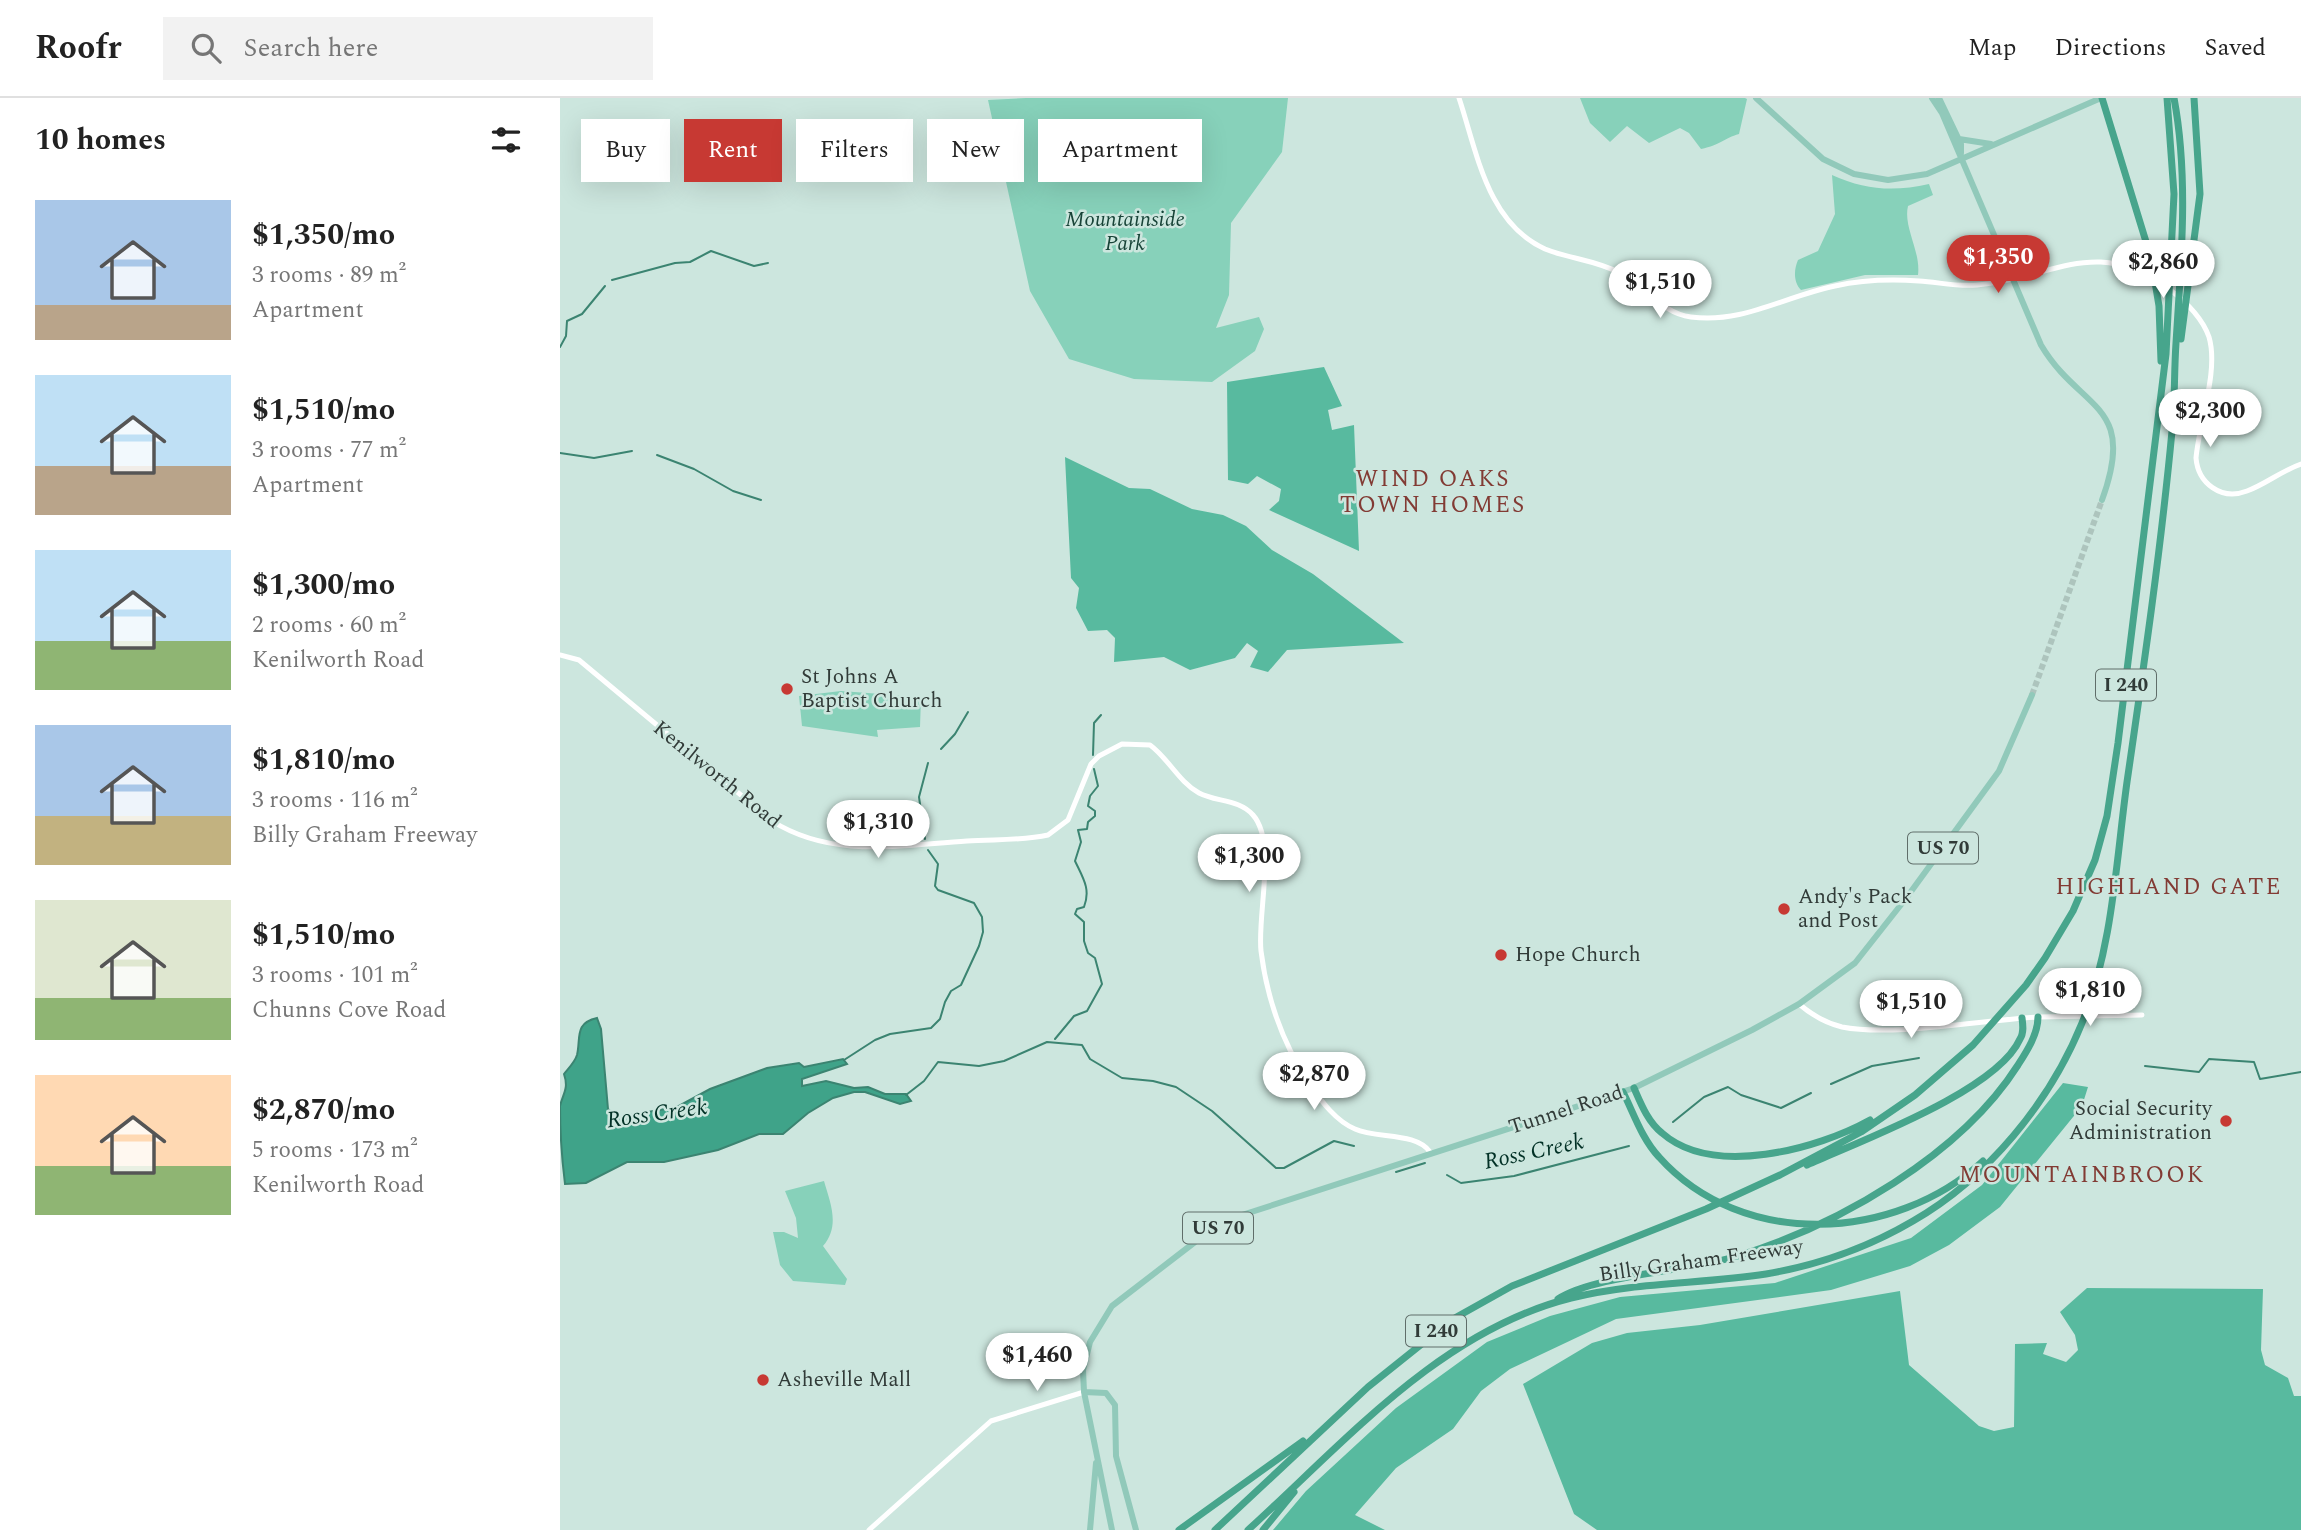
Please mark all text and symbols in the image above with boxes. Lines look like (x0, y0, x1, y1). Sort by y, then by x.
search box (163, 17, 653, 80)
text: Roofr (35, 23, 121, 73)
text: Search here (243, 28, 378, 68)
icon: search (187, 29, 225, 67)
text: Map (1968, 30, 2016, 66)
text: Directions (2054, 30, 2166, 66)
text: Saved (2204, 30, 2266, 66)
text: 10 homes (35, 117, 166, 163)
chip: Buy (581, 119, 670, 182)
chip: Rent (684, 119, 782, 182)
chip: Filters (796, 119, 913, 182)
chip: New (927, 119, 1024, 182)
chip: Apartment (1038, 119, 1202, 182)
icon: filters (487, 121, 525, 159)
park label: Mountainside Park (1065, 204, 1185, 260)
text: $1,350/mo (252, 212, 395, 258)
icon: home (91, 228, 175, 312)
pin: $1,350 (1941, 236, 2055, 295)
text: $1,350 (1963, 240, 2033, 275)
pin: $2,860 (2106, 240, 2220, 300)
text: $2,860 (2128, 245, 2198, 280)
text: 3 rooms · 89 m² (252, 258, 406, 293)
pin: $1,510 (1603, 260, 1717, 320)
text: $1,510 (1625, 265, 1695, 300)
text: Apartment (252, 293, 364, 328)
text: $1,510/mo (252, 387, 395, 433)
pin: $2,300 (2153, 390, 2267, 449)
text: $2,300 (2175, 394, 2245, 429)
icon: home (91, 403, 175, 487)
text: 3 rooms · 77 m² (252, 433, 406, 468)
district label: WIND OAKS TOWN HOMES (1340, 462, 1526, 523)
text: Apartment (252, 468, 364, 503)
text: $1,300/mo (252, 562, 395, 608)
icon: home (91, 578, 175, 662)
text: 2 rooms · 60 m² (252, 608, 406, 643)
text: Kenilworth Road (252, 643, 424, 678)
place label: St Johns A Baptist Church (801, 661, 942, 717)
road number: I 240 (2096, 670, 2156, 700)
marker: St Johns A Baptist Church (779, 681, 795, 697)
street label: Kenilworth Road (646, 713, 788, 837)
text: $1,810/mo (252, 737, 395, 783)
icon: home (91, 753, 175, 837)
text: 3 rooms · 116 m² (252, 783, 418, 818)
pin: $1,310 (821, 800, 935, 860)
text: $1,310 (843, 805, 913, 840)
text: Billy Graham Freeway (252, 818, 477, 853)
road number: US 70 (1908, 832, 1978, 863)
pin: $1,300 (1192, 834, 1306, 894)
text: $1,300 (1214, 839, 1284, 874)
district label: HIGHLAND GATE (2055, 870, 2283, 905)
place label: Andy's Pack and Post (1798, 881, 1913, 937)
marker: Andy's Pack and Post (1776, 901, 1792, 917)
text: $1,510/mo (252, 912, 395, 958)
icon: home (91, 928, 175, 1012)
place label: Hope Church (1515, 939, 1641, 971)
marker: Hope Church (1493, 947, 1509, 963)
text: 3 rooms · 101 m² (252, 958, 418, 993)
pin: $1,810 (2033, 968, 2147, 1028)
text: $1,810 (2055, 973, 2125, 1008)
pin: $1,510 (1854, 981, 1968, 1040)
text: $1,510 (1876, 985, 1946, 1020)
text: Chunns Cove Road (252, 993, 446, 1028)
pin: $2,870 (1257, 1052, 1371, 1112)
text: $2,870 (1279, 1057, 1349, 1092)
street label: Tunnel Road (1504, 1076, 1628, 1144)
text: $2,870/mo (252, 1087, 395, 1133)
water label: Ross Creek (604, 1090, 710, 1138)
place label: Social Security Administration (2069, 1093, 2213, 1149)
icon: home (91, 1103, 175, 1187)
marker: Social Security Administration (2218, 1113, 2234, 1129)
water label: Ross Creek (1481, 1124, 1587, 1180)
text: 5 rooms · 173 m² (252, 1133, 418, 1168)
district label: MOUNTAINBROOK (1959, 1158, 2205, 1193)
text: Kenilworth Road (252, 1168, 424, 1203)
road number: US 70 (1183, 1212, 1253, 1244)
street label: Billy Graham Freeway (1597, 1231, 1806, 1291)
road number: I 240 (1406, 1316, 1466, 1346)
pin: $1,460 (980, 1334, 1094, 1393)
text: $1,460 (1002, 1338, 1072, 1373)
place label: Asheville Mall (777, 1364, 911, 1396)
marker: Asheville Mall (755, 1372, 771, 1388)

